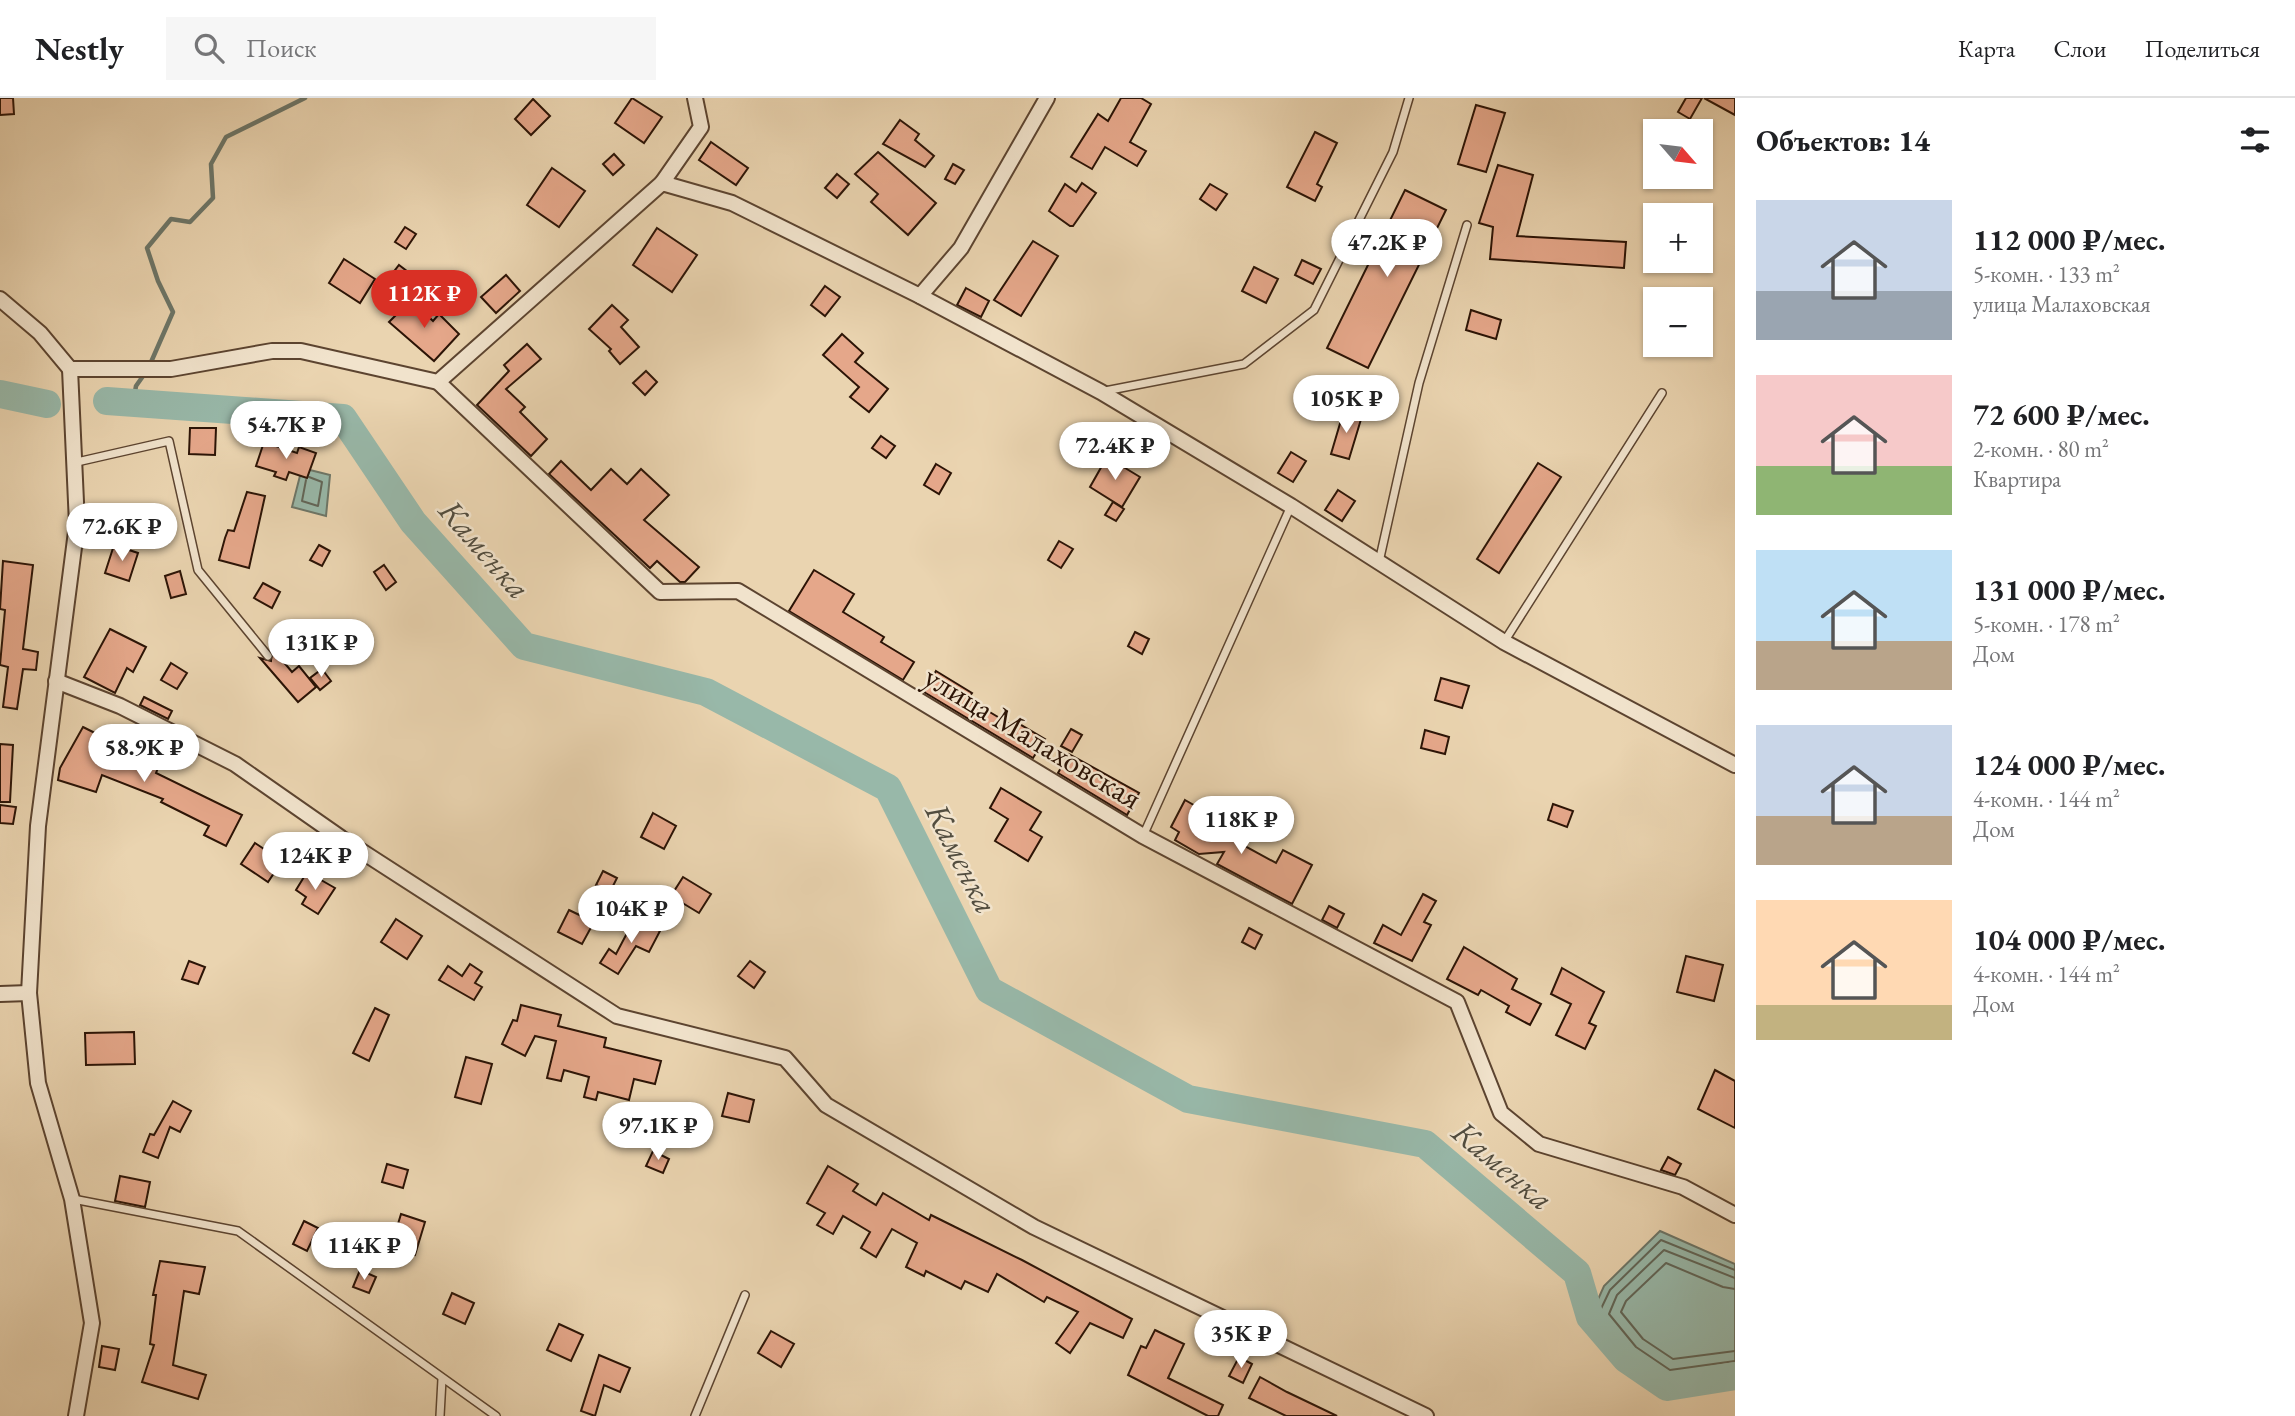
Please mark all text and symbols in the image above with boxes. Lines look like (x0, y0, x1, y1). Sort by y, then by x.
search box (166, 17, 656, 80)
text: Nestly (35, 27, 124, 70)
icon: search (190, 29, 228, 67)
text: Поиск (246, 31, 317, 65)
text: Карта (1958, 33, 2015, 64)
text: Слои (2053, 33, 2107, 64)
text: Поделиться (2145, 33, 2260, 64)
north arrow (1643, 119, 1713, 189)
map controls (1643, 119, 1713, 357)
text: Объектов: 14 (1756, 121, 1930, 160)
icon: filters (2236, 121, 2274, 159)
button: + (1643, 203, 1713, 273)
pin: 47.2K ₽ (1322, 220, 1452, 279)
text: 112 000 ₽/мес. (1973, 220, 2166, 259)
text: 47.2K ₽ (1347, 227, 1427, 257)
icon: home (1812, 228, 1896, 312)
text: 5-комн. · 133 m² (1973, 259, 2120, 289)
pin: 112K ₽ (367, 271, 481, 330)
text: 112K ₽ (387, 278, 461, 308)
button: − (1643, 287, 1713, 357)
text: улица Малаховская (1973, 289, 2151, 319)
pin: 105K ₽ (1289, 376, 1403, 435)
text: 105K ₽ (1309, 383, 1383, 413)
text: 72 600 ₽/мес. (1973, 395, 2150, 434)
pin: 54.7K ₽ (221, 402, 351, 461)
icon: home (1812, 403, 1896, 487)
text: 54.7K ₽ (246, 409, 326, 439)
pin: 72.4K ₽ (1050, 422, 1180, 482)
text: 72.4K ₽ (1075, 430, 1155, 460)
text: 2-комн. · 80 m² (1973, 434, 2109, 464)
text: Квартира (1973, 464, 2061, 494)
water label: Каменка (429, 489, 540, 608)
pin: 72.6K ₽ (57, 504, 187, 563)
text: 72.6K ₽ (82, 511, 162, 541)
text: 131 000 ₽/мес. (1973, 570, 2166, 609)
icon: home (1812, 578, 1896, 662)
text: 5-комн. · 178 m² (1973, 609, 2120, 639)
pin: 131K ₽ (264, 620, 378, 679)
text: 131K ₽ (284, 627, 358, 657)
text: Дом (1973, 639, 2015, 669)
street label: улица Малаховская (916, 655, 1150, 819)
pin: 58.9K ₽ (79, 724, 209, 784)
text: 58.9K ₽ (104, 732, 184, 762)
text: 124 000 ₽/мес. (1973, 745, 2166, 784)
icon: home (1812, 753, 1896, 837)
text: 4-комн. · 144 m² (1973, 784, 2120, 814)
water label: Каменка (915, 794, 1008, 921)
pin: 118K ₽ (1184, 796, 1298, 856)
text: 118K ₽ (1204, 804, 1278, 834)
text: Дом (1973, 814, 2015, 844)
pin: 124K ₽ (258, 832, 372, 892)
text: 124K ₽ (278, 840, 352, 870)
pin: 104K ₽ (574, 886, 688, 945)
text: 104K ₽ (594, 893, 668, 923)
text: 104 000 ₽/мес. (1973, 920, 2166, 959)
icon: home (1812, 928, 1896, 1012)
text: 4-комн. · 144 m² (1973, 959, 2120, 989)
text: Дом (1973, 989, 2015, 1019)
pin: 97.1K ₽ (593, 1102, 723, 1162)
text: 97.1K ₽ (618, 1110, 698, 1140)
water label: Каменка (1443, 1110, 1562, 1220)
pin: 114K ₽ (307, 1222, 421, 1282)
text: 114K ₽ (327, 1230, 401, 1260)
pin: 35K ₽ (1192, 1310, 1290, 1370)
text: 35K ₽ (1210, 1318, 1272, 1348)

